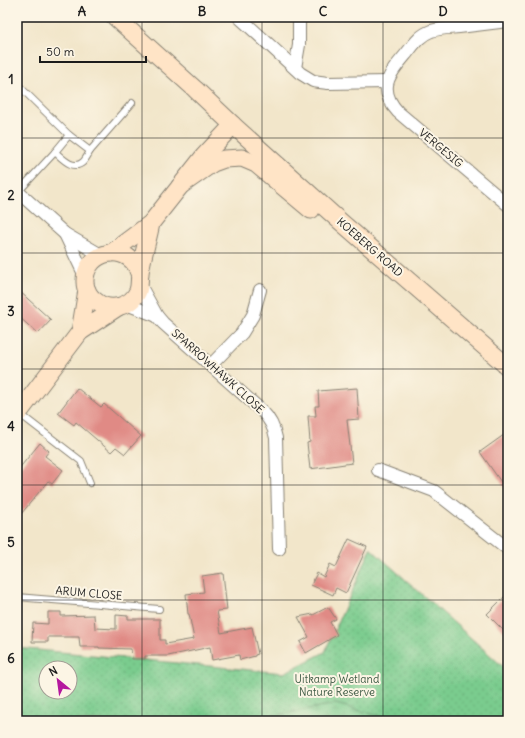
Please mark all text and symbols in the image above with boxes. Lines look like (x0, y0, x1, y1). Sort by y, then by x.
text: A (78, 3, 87, 20)
text: B (198, 3, 207, 20)
text: C (319, 3, 328, 20)
text: D (438, 3, 448, 20)
scale bar (40, 38, 146, 64)
text: 50 m (46, 44, 75, 59)
text: 1 (8, 71, 14, 88)
street label: VERGESIG (416, 126, 466, 171)
text: 2 (7, 187, 15, 204)
street label: KOEBERG ROAD (334, 214, 406, 280)
text: 3 (7, 303, 15, 320)
street label: SPARROWHAWK CLOSE (169, 326, 267, 416)
text: 4 (7, 418, 15, 435)
text: 5 (7, 534, 15, 551)
street label: ARUM CLOSE (55, 583, 123, 603)
text: 6 (7, 650, 15, 667)
north arrow (38, 660, 78, 700)
text: N (46, 663, 60, 679)
park label: Uitkamp Wetland Nature Reserve (295, 672, 380, 699)

